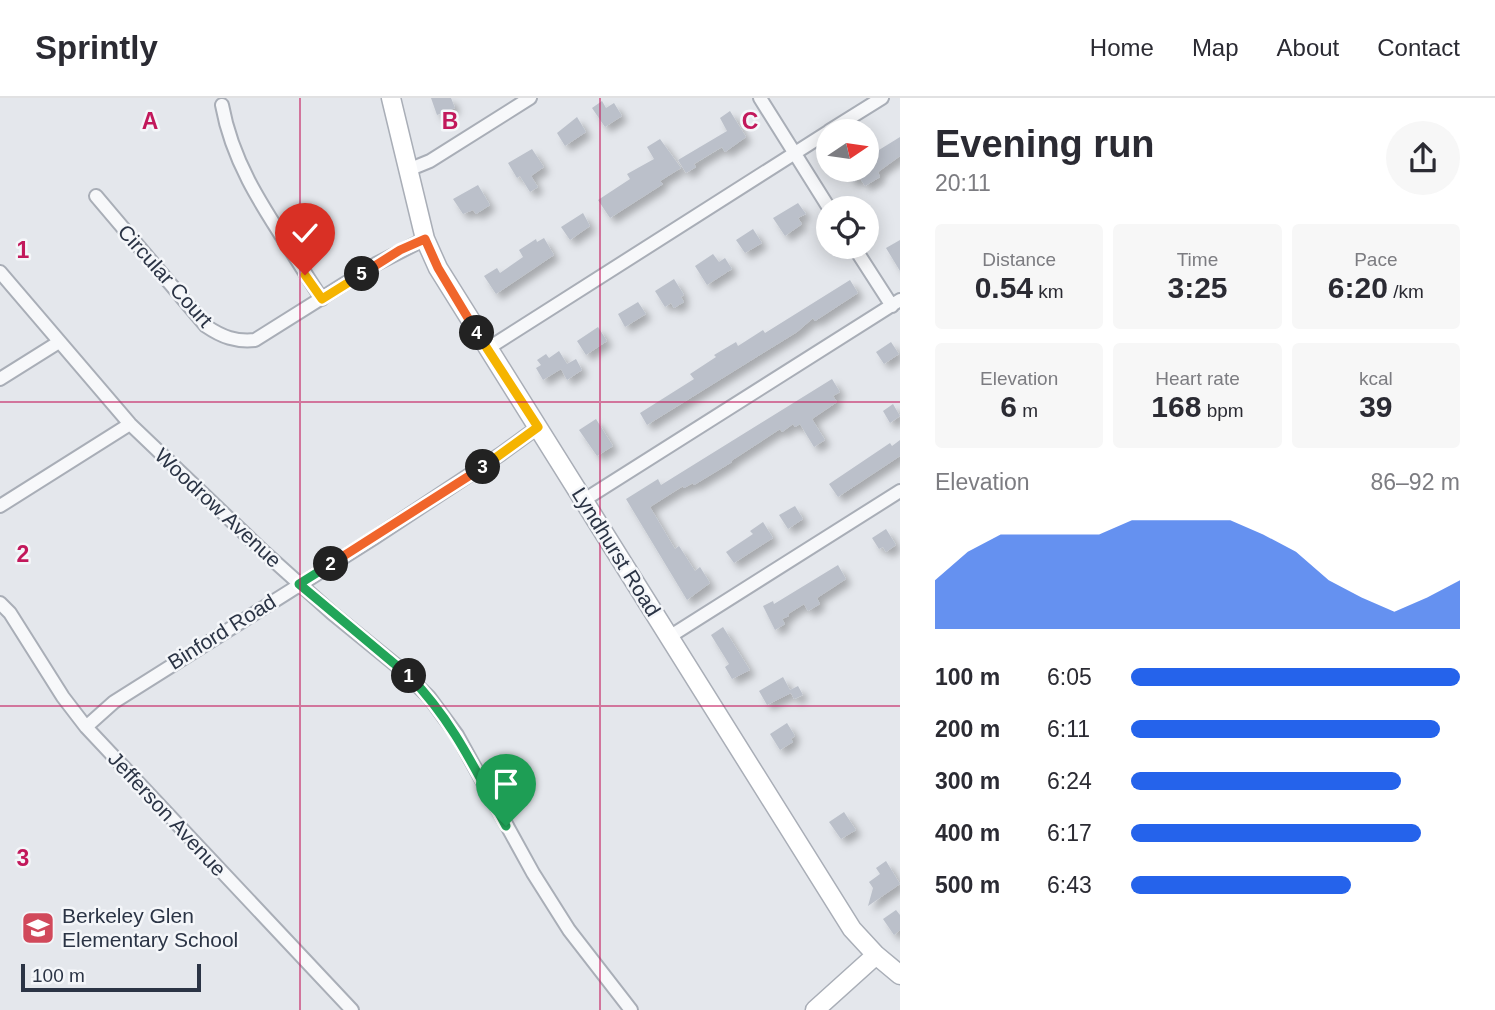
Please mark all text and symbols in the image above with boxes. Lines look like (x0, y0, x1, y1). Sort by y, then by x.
text: Sprintly (35, 29, 158, 66)
text: Home (1090, 34, 1154, 61)
text: Map (1192, 34, 1239, 61)
text: About (1277, 34, 1339, 61)
text: Contact (1377, 34, 1460, 61)
text: A (142, 108, 158, 134)
text: B (442, 108, 458, 134)
text: C (742, 108, 758, 134)
north arrow (816, 119, 878, 182)
map controls (816, 119, 879, 259)
button: share (1386, 121, 1460, 195)
text: Evening run (935, 123, 1155, 165)
text: 20:11 (935, 170, 991, 196)
button: locate (816, 196, 879, 259)
pin (275, 203, 335, 275)
icon: check (286, 214, 324, 252)
street label: Circular Court (113, 220, 217, 332)
text: 1 (17, 237, 30, 263)
text: Distance (982, 249, 1056, 270)
text: Time (1177, 249, 1218, 270)
text: Pace (1354, 249, 1397, 270)
pin: 5 (344, 256, 380, 292)
text: 5 (356, 263, 367, 284)
text: 0.54 (975, 271, 1033, 304)
text: 3:25 (1167, 271, 1228, 304)
text: 6:20 (1328, 271, 1388, 304)
text: km (1033, 281, 1064, 302)
text: /km (1388, 281, 1424, 302)
pin: 4 (460, 316, 494, 350)
text: 4 (471, 322, 482, 343)
text: Elevation (980, 368, 1058, 389)
text: Heart rate (1155, 368, 1240, 389)
text: kcal (1359, 368, 1393, 389)
text: 6 (1000, 390, 1017, 423)
text: 168 (1151, 390, 1201, 423)
text: 39 (1359, 390, 1393, 423)
text: m (1017, 400, 1038, 421)
text: bpm (1201, 400, 1244, 421)
street label: Woodrow Avenue (151, 443, 286, 572)
pin: 3 (466, 450, 500, 484)
text: 3 (477, 456, 488, 477)
text: Elevation (935, 469, 1030, 495)
text: 86–92 m (1370, 469, 1460, 495)
street label: Lyndhurst Road (568, 483, 665, 620)
text: 2 (17, 541, 29, 567)
pin: 2 (314, 546, 348, 582)
text: 2 (325, 553, 336, 574)
street label: Binford Road (164, 589, 280, 674)
pin: 1 (392, 658, 426, 694)
text: 100 m (935, 664, 1000, 690)
text: 6:05 (1047, 664, 1092, 690)
text: 1 (403, 665, 414, 686)
text: 200 m (935, 716, 1000, 742)
text: 6:11 (1047, 716, 1090, 742)
street label: Jefferson Avenue (104, 747, 231, 881)
pin (476, 754, 536, 826)
icon: arrive (487, 765, 525, 803)
text: 300 m (935, 768, 1000, 794)
text: 6:24 (1047, 768, 1092, 794)
text: 400 m (935, 820, 1000, 846)
text: 6:17 (1047, 820, 1092, 846)
text: 3 (17, 845, 29, 871)
text: 500 m (935, 872, 1000, 898)
text: 6:43 (1047, 872, 1092, 898)
place label: Berkeley Glen Elementary School (62, 904, 238, 951)
school or university icon: Berkeley Glen Elementary School (19, 909, 57, 947)
scale bar (21, 961, 201, 993)
text: 100 m (32, 965, 85, 986)

